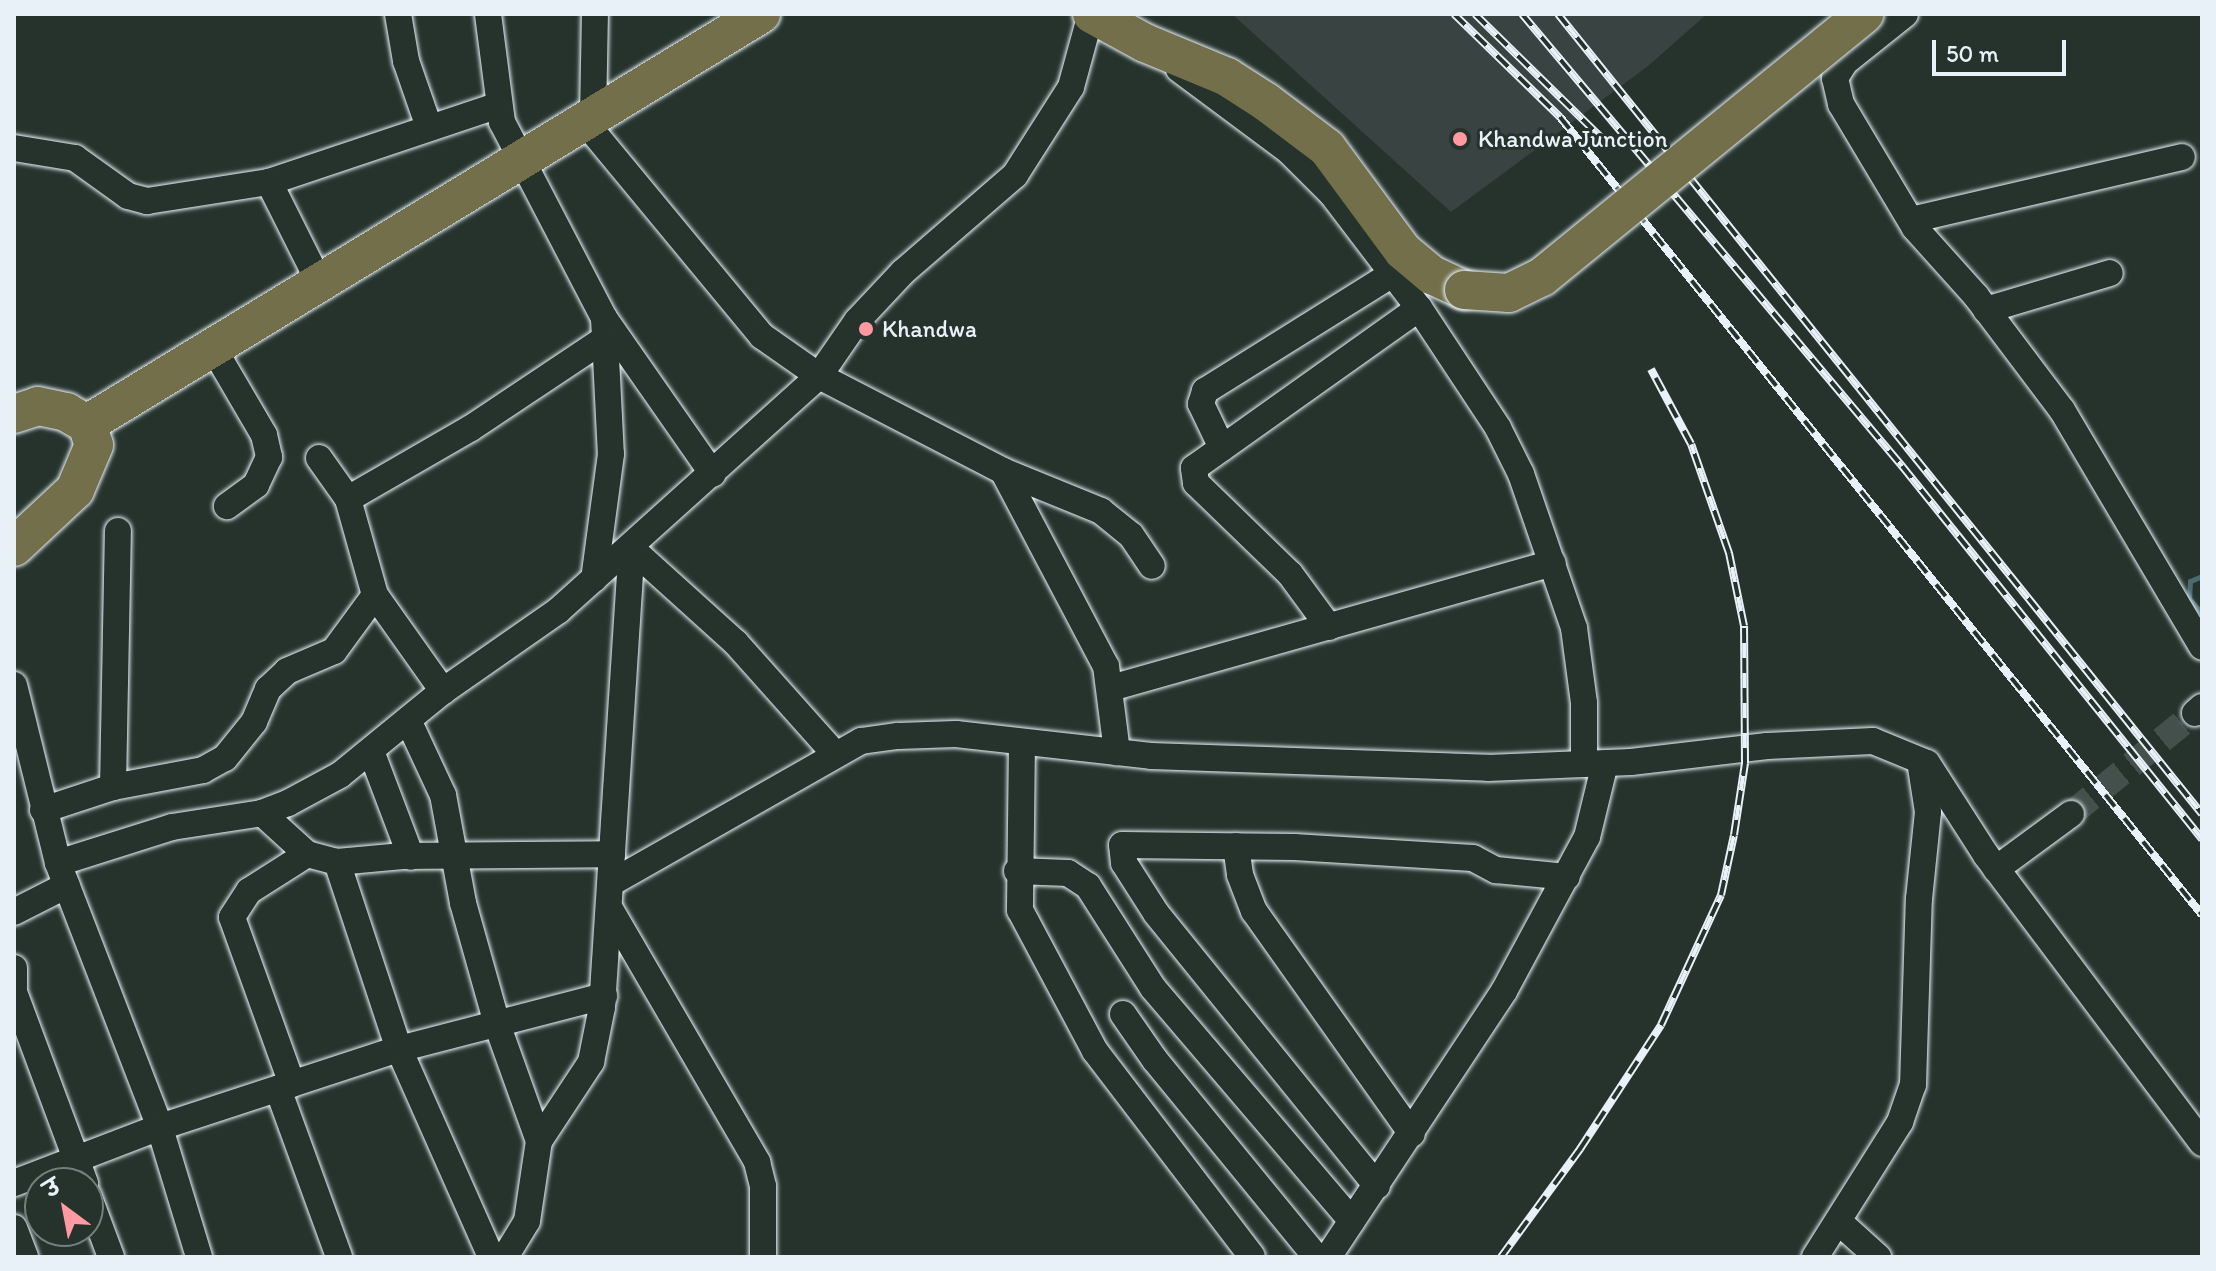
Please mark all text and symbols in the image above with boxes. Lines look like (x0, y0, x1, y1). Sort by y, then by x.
scale bar (1936, 24, 2070, 74)
text: 50 m (1946, 39, 1999, 68)
place label: Khandwa Junction (1478, 125, 1668, 153)
marker: Khandwa Junction (1449, 128, 1471, 150)
place label: Khandwa (882, 315, 977, 343)
marker: Khandwa (857, 320, 875, 338)
north arrow (24, 1167, 104, 1247)
text: उ (39, 1173, 65, 1203)

